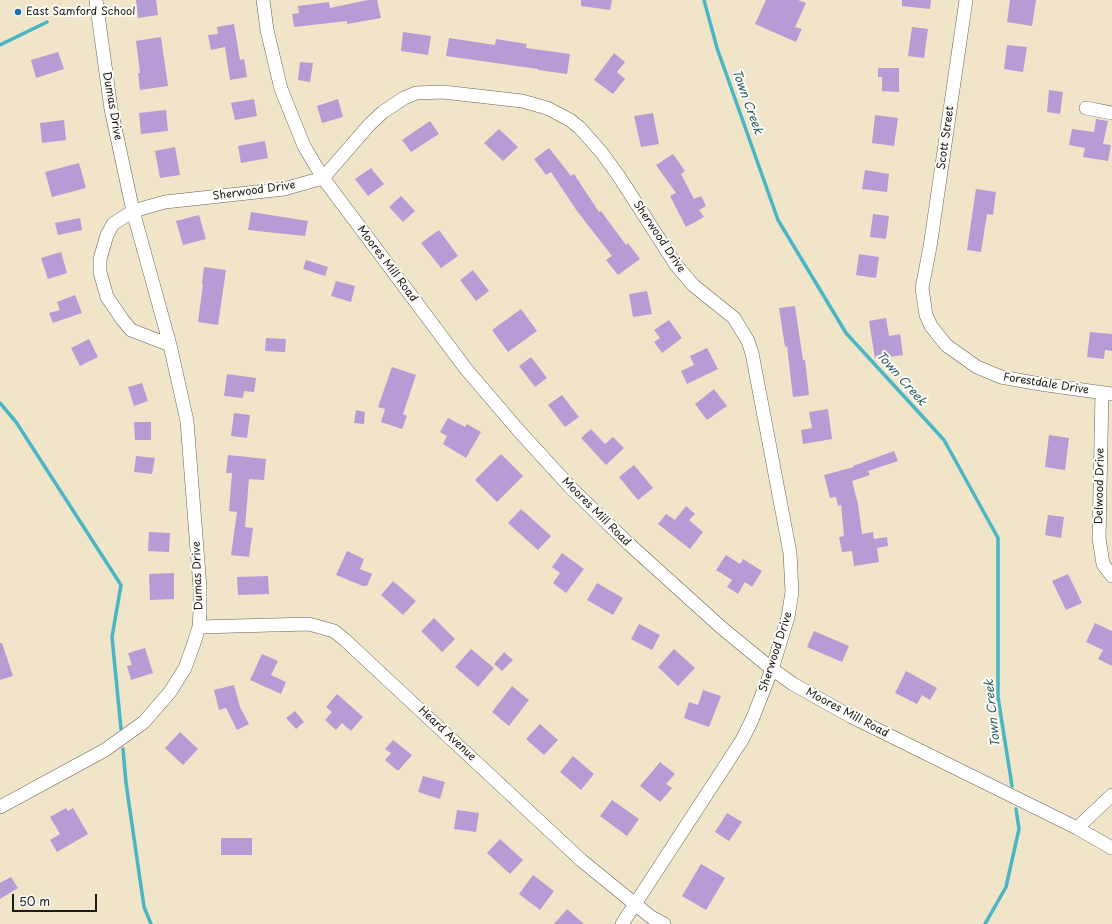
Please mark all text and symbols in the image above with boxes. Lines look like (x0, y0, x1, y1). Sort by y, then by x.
place label: East Samford School (26, 5, 135, 19)
marker: East Samford School (13, 7, 23, 17)
water label: Town Creek (729, 68, 765, 136)
street label: Dumas Drive (99, 71, 125, 141)
street label: Scott Street (935, 105, 957, 171)
street label: Sherwood Drive (212, 179, 296, 203)
street label: Sherwood Drive (630, 199, 688, 275)
street label: Moores Mill Road (354, 223, 420, 305)
water label: Town Creek (873, 349, 929, 409)
street label: Forestdale Drive (1002, 371, 1090, 397)
street label: Delwood Drive (1093, 448, 1107, 524)
street label: Moores Mill Road (559, 475, 633, 549)
street label: Dumas Drive (190, 541, 206, 611)
street label: Sherwood Drive (757, 610, 795, 694)
water label: Town Creek (982, 679, 1004, 747)
street label: Moores Mill Road (803, 686, 891, 740)
street label: Heard Avenue (416, 704, 478, 764)
scale bar (14, 886, 99, 912)
text: 50 m (19, 892, 50, 910)

